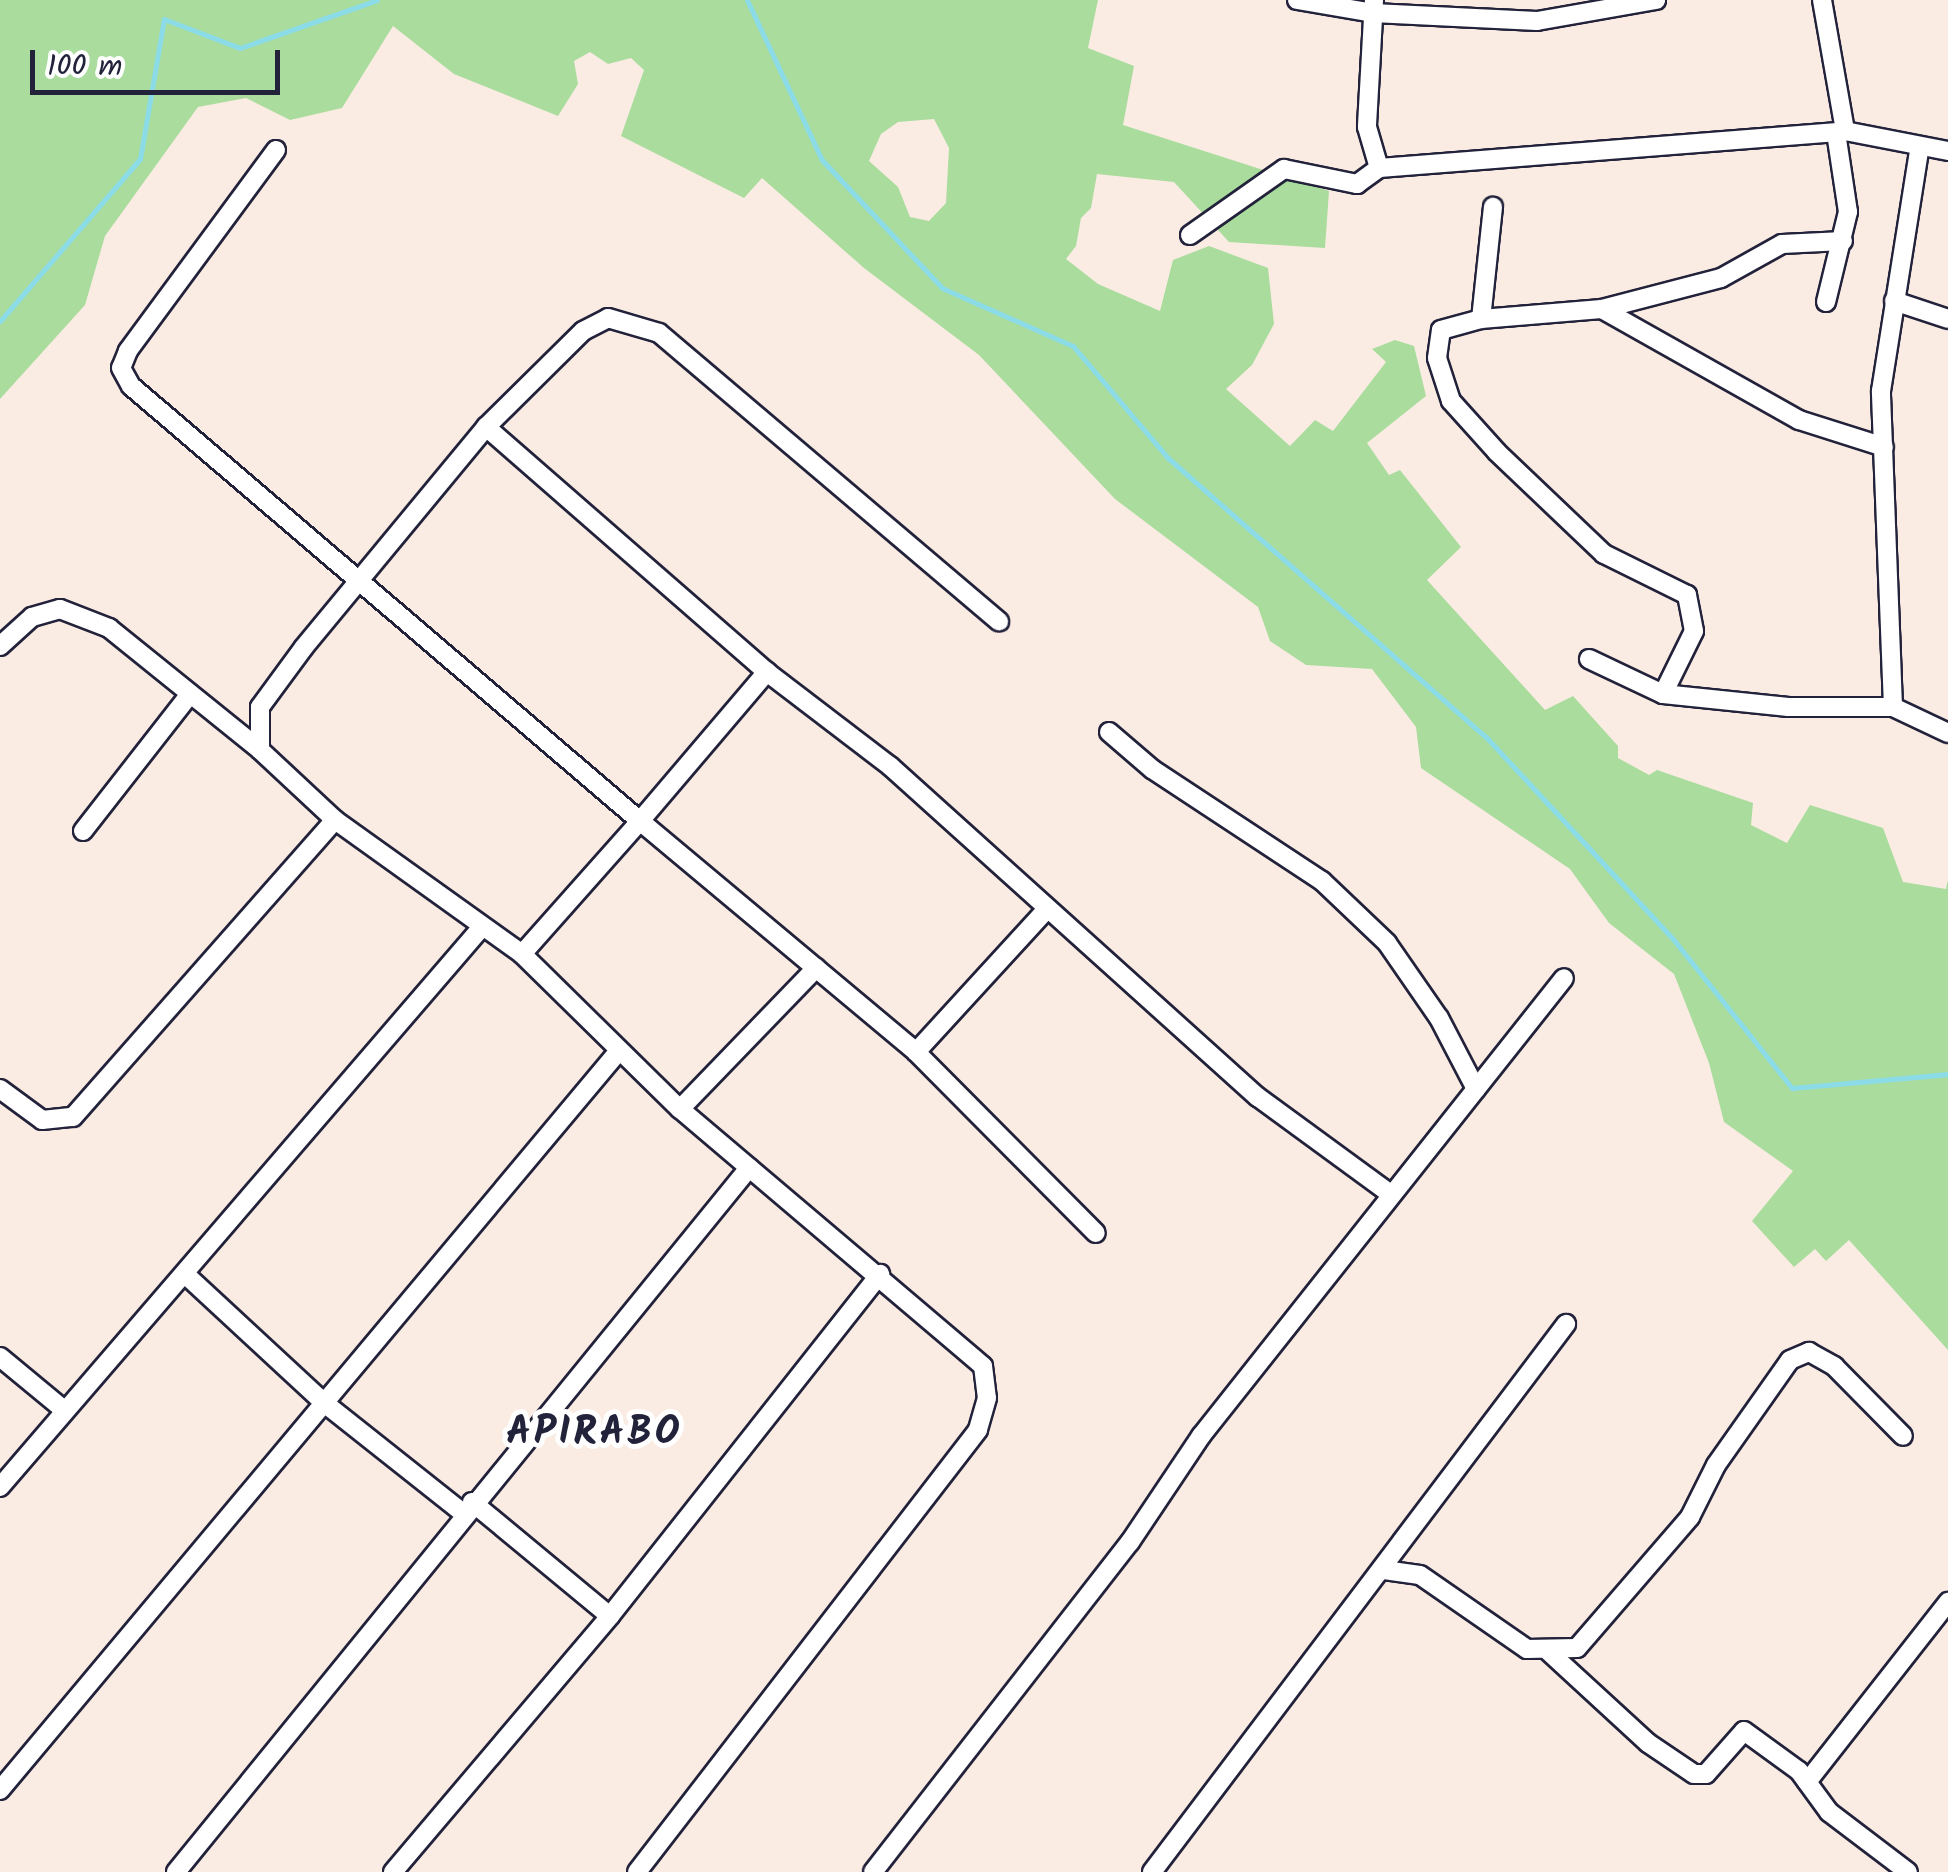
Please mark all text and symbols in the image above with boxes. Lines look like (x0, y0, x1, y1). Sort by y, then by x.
scale bar (35, 30, 285, 92)
text: 100 m (47, 43, 122, 91)
district label: APIRABO (506, 1409, 682, 1457)

